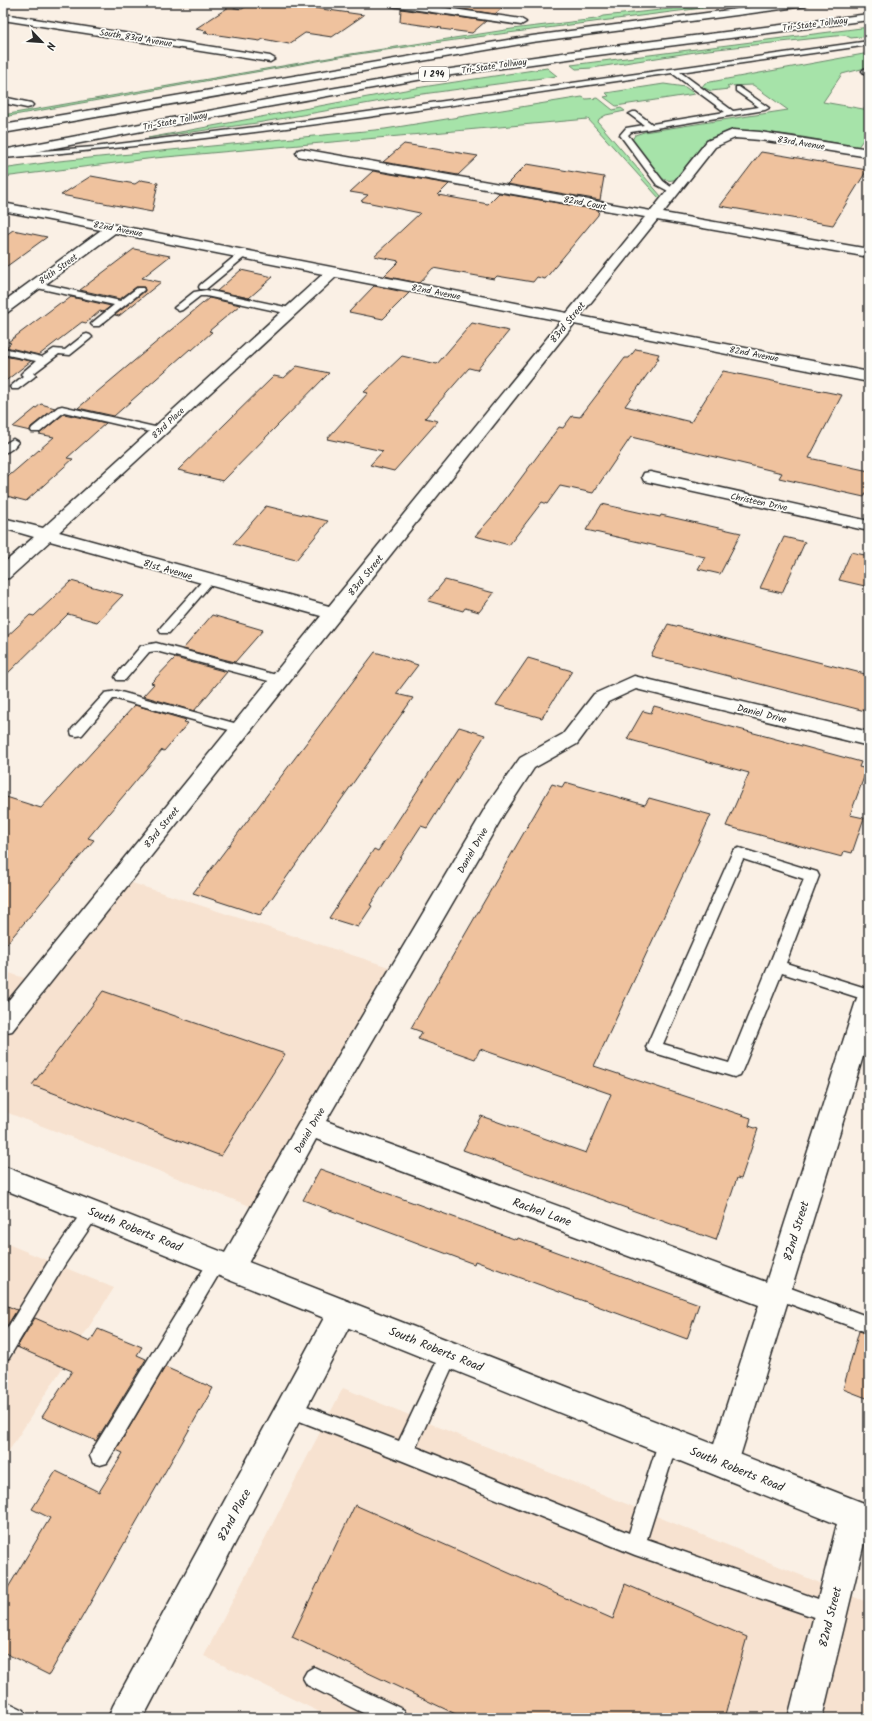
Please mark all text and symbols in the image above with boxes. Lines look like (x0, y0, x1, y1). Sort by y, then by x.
street label: Tri-State Tollway (782, 13, 849, 36)
north arrow (22, 22, 62, 62)
street label: South 83rd Avenue (99, 25, 173, 52)
text: N (41, 39, 60, 53)
street label: Tri-State Tollway (461, 54, 528, 78)
road number: I 294 (419, 67, 449, 81)
street label: Tri-State Tollway (142, 108, 209, 135)
street label: 83rd Avenue (776, 132, 826, 155)
street label: 82nd Court (562, 192, 608, 215)
street label: 82nd Avenue (92, 217, 144, 242)
street label: 84th Street (36, 250, 81, 289)
street label: 82nd Avenue (410, 280, 462, 305)
street label: 83rd Street (546, 298, 590, 347)
street label: 82nd Avenue (728, 342, 780, 367)
street label: 83rd Place (148, 404, 188, 443)
street label: Christeen Drive (729, 489, 789, 516)
street label: 83rd Street (344, 551, 388, 600)
street label: 81st Avenue (141, 555, 195, 585)
street label: Daniel Drive (735, 700, 789, 728)
street label: 83rd Street (140, 803, 184, 852)
street label: Daniel Drive (453, 824, 493, 876)
street label: Daniel Drive (290, 1104, 330, 1156)
street label: Rachel Lane (510, 1193, 575, 1232)
street label: 82nd Street (778, 1198, 815, 1263)
street label: South Roberts Road (85, 1202, 186, 1257)
street label: South Roberts Road (386, 1322, 487, 1377)
street label: South Roberts Road (687, 1442, 788, 1497)
street label: 82nd Place (213, 1485, 257, 1545)
street label: 82nd Street (814, 1584, 847, 1649)

